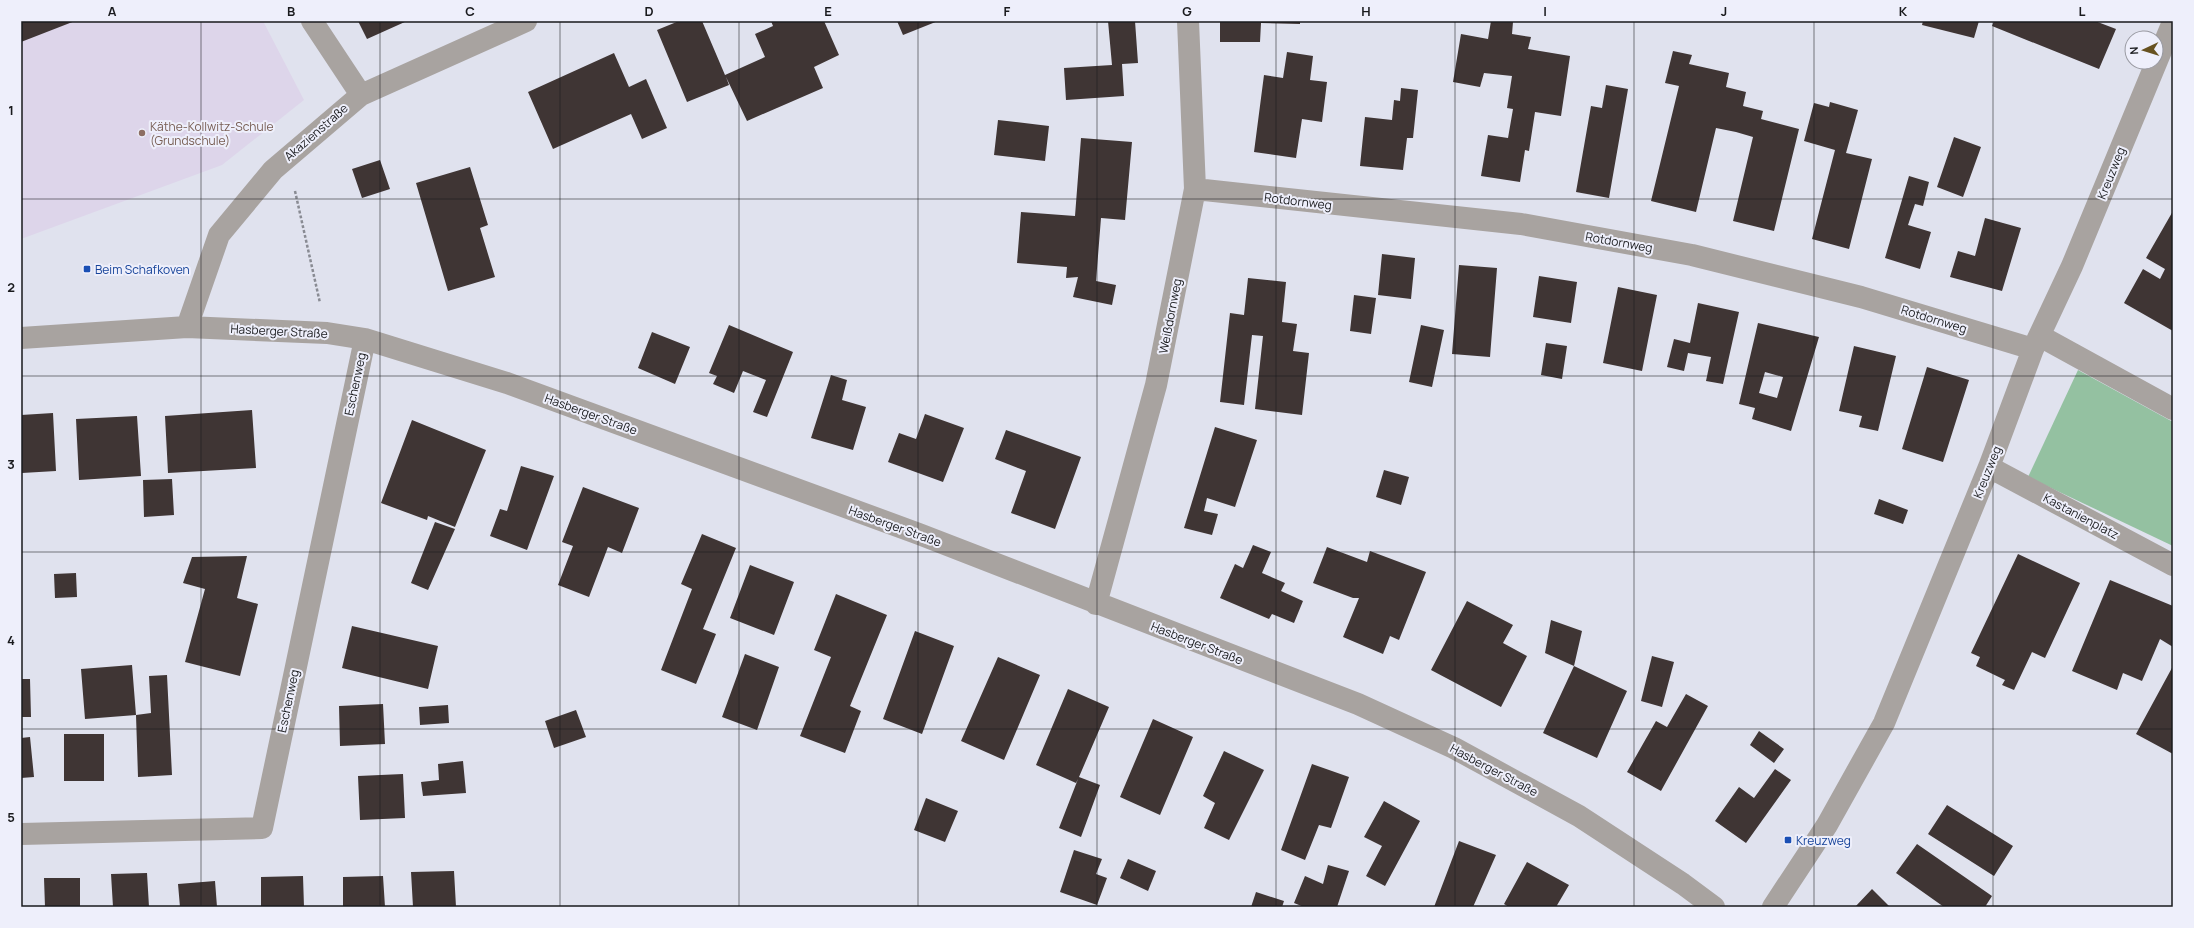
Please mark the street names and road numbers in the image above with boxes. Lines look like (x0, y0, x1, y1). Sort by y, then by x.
street label: Akazienstraße (280, 100, 352, 164)
street label: Kreuzweg (2093, 144, 2129, 202)
street label: Rotdornweg (1263, 188, 1333, 214)
street label: Rotdornweg (1584, 228, 1654, 256)
street label: Weißdornweg (1154, 277, 1186, 355)
street label: Rotdornweg (1899, 301, 1969, 337)
street label: Hasberger Straße (230, 320, 328, 342)
street label: Eschenweg (340, 351, 370, 417)
street label: Hasberger Straße (542, 389, 640, 439)
street label: Kreuzweg (1969, 443, 2005, 501)
street label: Kastanienplatz (2040, 489, 2122, 543)
street label: Hasberger Straße (846, 501, 944, 551)
street label: Hasberger Straße (1148, 618, 1246, 668)
street label: Eschenweg (273, 668, 303, 734)
street label: Hasberger Straße (1447, 740, 1541, 800)

